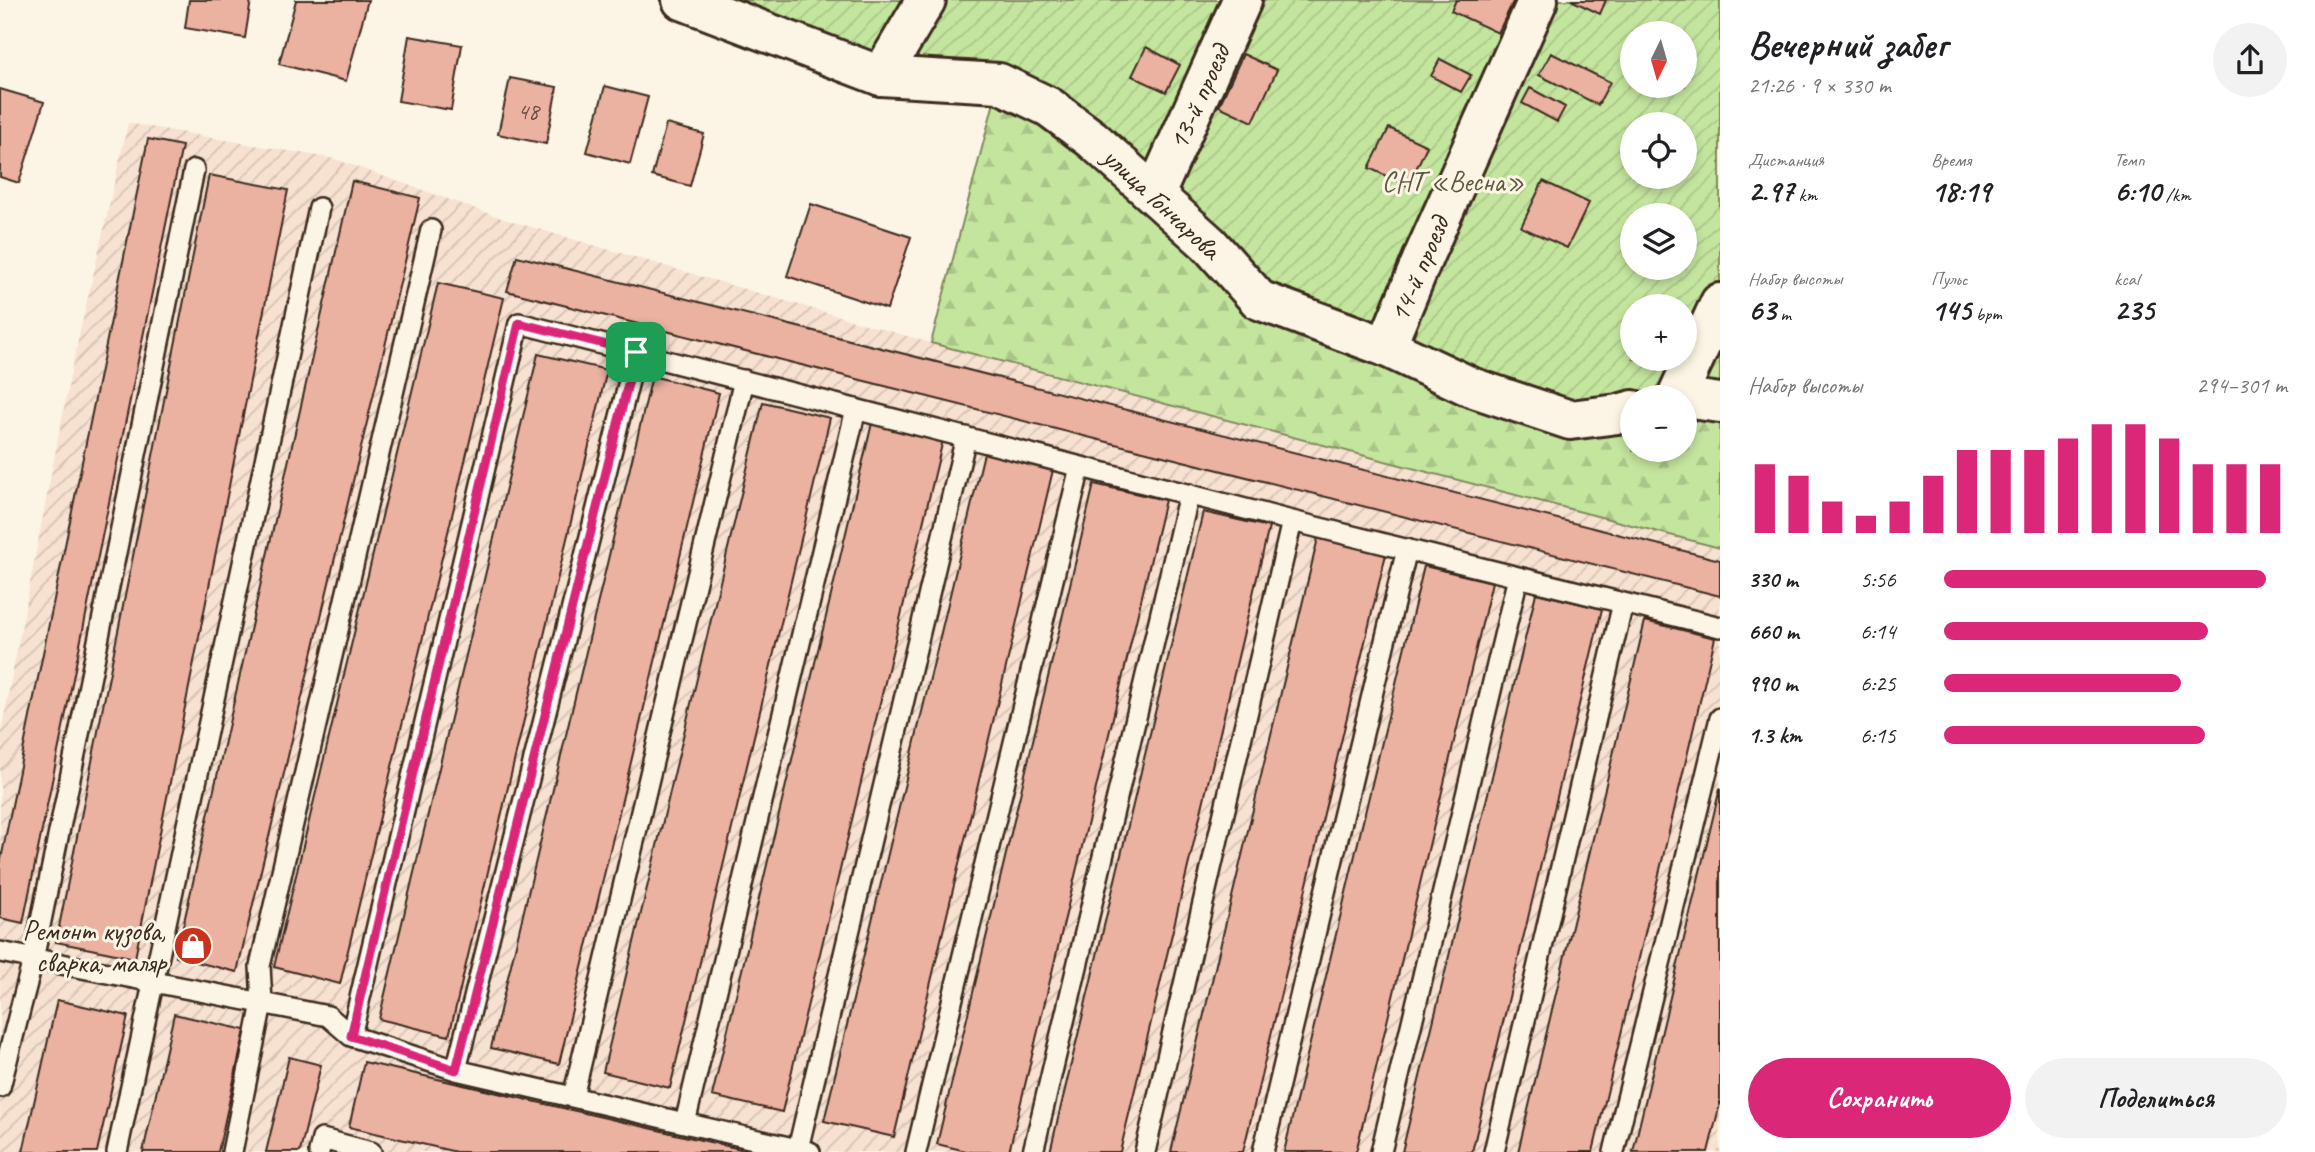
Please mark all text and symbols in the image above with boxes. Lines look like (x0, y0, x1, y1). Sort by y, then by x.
north arrow (1620, 21, 1698, 98)
map controls (1620, 21, 1697, 462)
text: Вечерний забег (1748, 21, 1947, 68)
button: share (2213, 23, 2287, 97)
street label: 13-й проезд (1160, 36, 1239, 155)
text: 21:26 · 9 × 330 m (1748, 71, 1891, 100)
house number: 48 (517, 96, 541, 126)
button: locate (1620, 112, 1697, 189)
street label: улица Гончарова (1094, 138, 1230, 268)
text: Дистанция (1748, 148, 1824, 172)
text: Время (1931, 148, 1971, 172)
text: Темп (2114, 148, 2145, 172)
park label: СНТ «Весна» (1382, 164, 1524, 199)
text: 2.97 (1748, 172, 1794, 210)
text: 18:19 (1931, 172, 1991, 210)
text: 6:10 (2114, 172, 2161, 210)
text: km (1794, 183, 1817, 207)
text: /km (2161, 183, 2191, 207)
button: layers (1620, 203, 1697, 280)
street label: 14-й проезд (1381, 208, 1458, 327)
text: Набор высоты (1748, 267, 1842, 291)
text: Пульс (1931, 267, 1968, 291)
text: kcal (2114, 267, 2139, 291)
text: 63 (1748, 291, 1776, 329)
text: 145 (1931, 291, 1971, 329)
text: 235 (2114, 291, 2154, 329)
button: + (1620, 294, 1697, 371)
text: m (1776, 302, 1791, 326)
text: bpm (1971, 302, 2002, 326)
pin (606, 322, 666, 382)
icon: arrive (617, 333, 655, 371)
text: Набор высоты (1748, 371, 1862, 400)
text: 294–301 m (2196, 371, 2287, 400)
button: − (1620, 385, 1697, 462)
text: 330 m (1748, 565, 1798, 594)
text: 5:56 (1860, 565, 1896, 594)
text: 660 m (1748, 617, 1799, 646)
text: 6:14 (1860, 617, 1896, 646)
text: 990 m (1748, 669, 1797, 698)
text: 6:25 (1860, 669, 1896, 698)
text: 1.3 km (1748, 721, 1802, 750)
text: 6:15 (1860, 721, 1896, 750)
place label: Ремонт кузова, сварка, маляр (23, 913, 168, 980)
shop icon: Ремонт кузова, сварка, маляр (172, 925, 214, 967)
button: Сохранить (1748, 1058, 2011, 1138)
button: Поделиться (2025, 1058, 2287, 1138)

